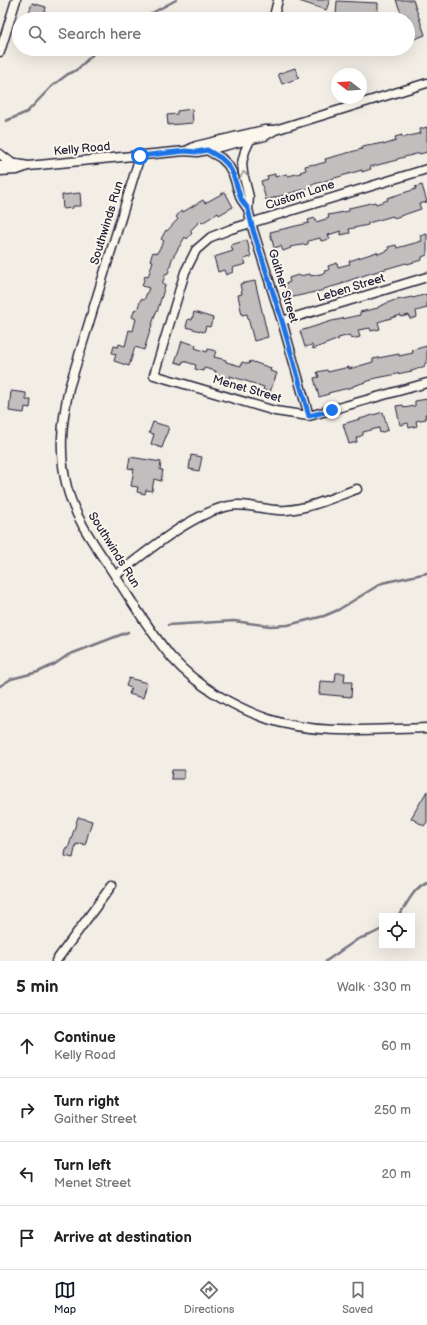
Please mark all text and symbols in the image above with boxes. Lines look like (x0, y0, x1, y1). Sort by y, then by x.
search box (12, 12, 415, 56)
icon: search (26, 23, 48, 45)
text: Search here (58, 25, 141, 44)
north arrow (331, 68, 367, 104)
street label: Kelly Road (53, 139, 111, 159)
route start (131, 147, 149, 165)
one-way arrow (240, 171, 249, 178)
street label: Custom Lane (264, 177, 336, 213)
street label: Southwinds Run (87, 179, 127, 267)
street label: Gaither Street (265, 247, 301, 325)
street label: Leben Street (315, 270, 387, 305)
street label: Menet Street (211, 372, 283, 406)
route end (323, 401, 341, 419)
street label: Southwinds Run (85, 509, 143, 591)
map controls (379, 913, 415, 949)
button: locate (379, 913, 415, 949)
text: 5 min (16, 977, 59, 997)
text: Walk · 330 m (337, 979, 411, 995)
text: Continue (54, 1028, 116, 1047)
icon: ahead (16, 1035, 38, 1057)
text: 60 m (381, 1038, 411, 1054)
text: Kelly Road (54, 1047, 116, 1063)
text: Turn right (54, 1092, 119, 1111)
icon: right (16, 1099, 38, 1121)
text: 250 m (374, 1102, 411, 1118)
text: Gaither Street (54, 1111, 137, 1127)
text: Turn left (54, 1156, 111, 1175)
icon: left (16, 1163, 38, 1185)
text: 20 m (381, 1166, 411, 1182)
text: Menet Street (54, 1175, 131, 1191)
icon: arrive (16, 1227, 38, 1249)
text: Arrive at destination (54, 1228, 192, 1247)
tab: Map (54, 1279, 76, 1316)
tab: Directions (184, 1279, 234, 1316)
tab: Saved (342, 1279, 373, 1316)

